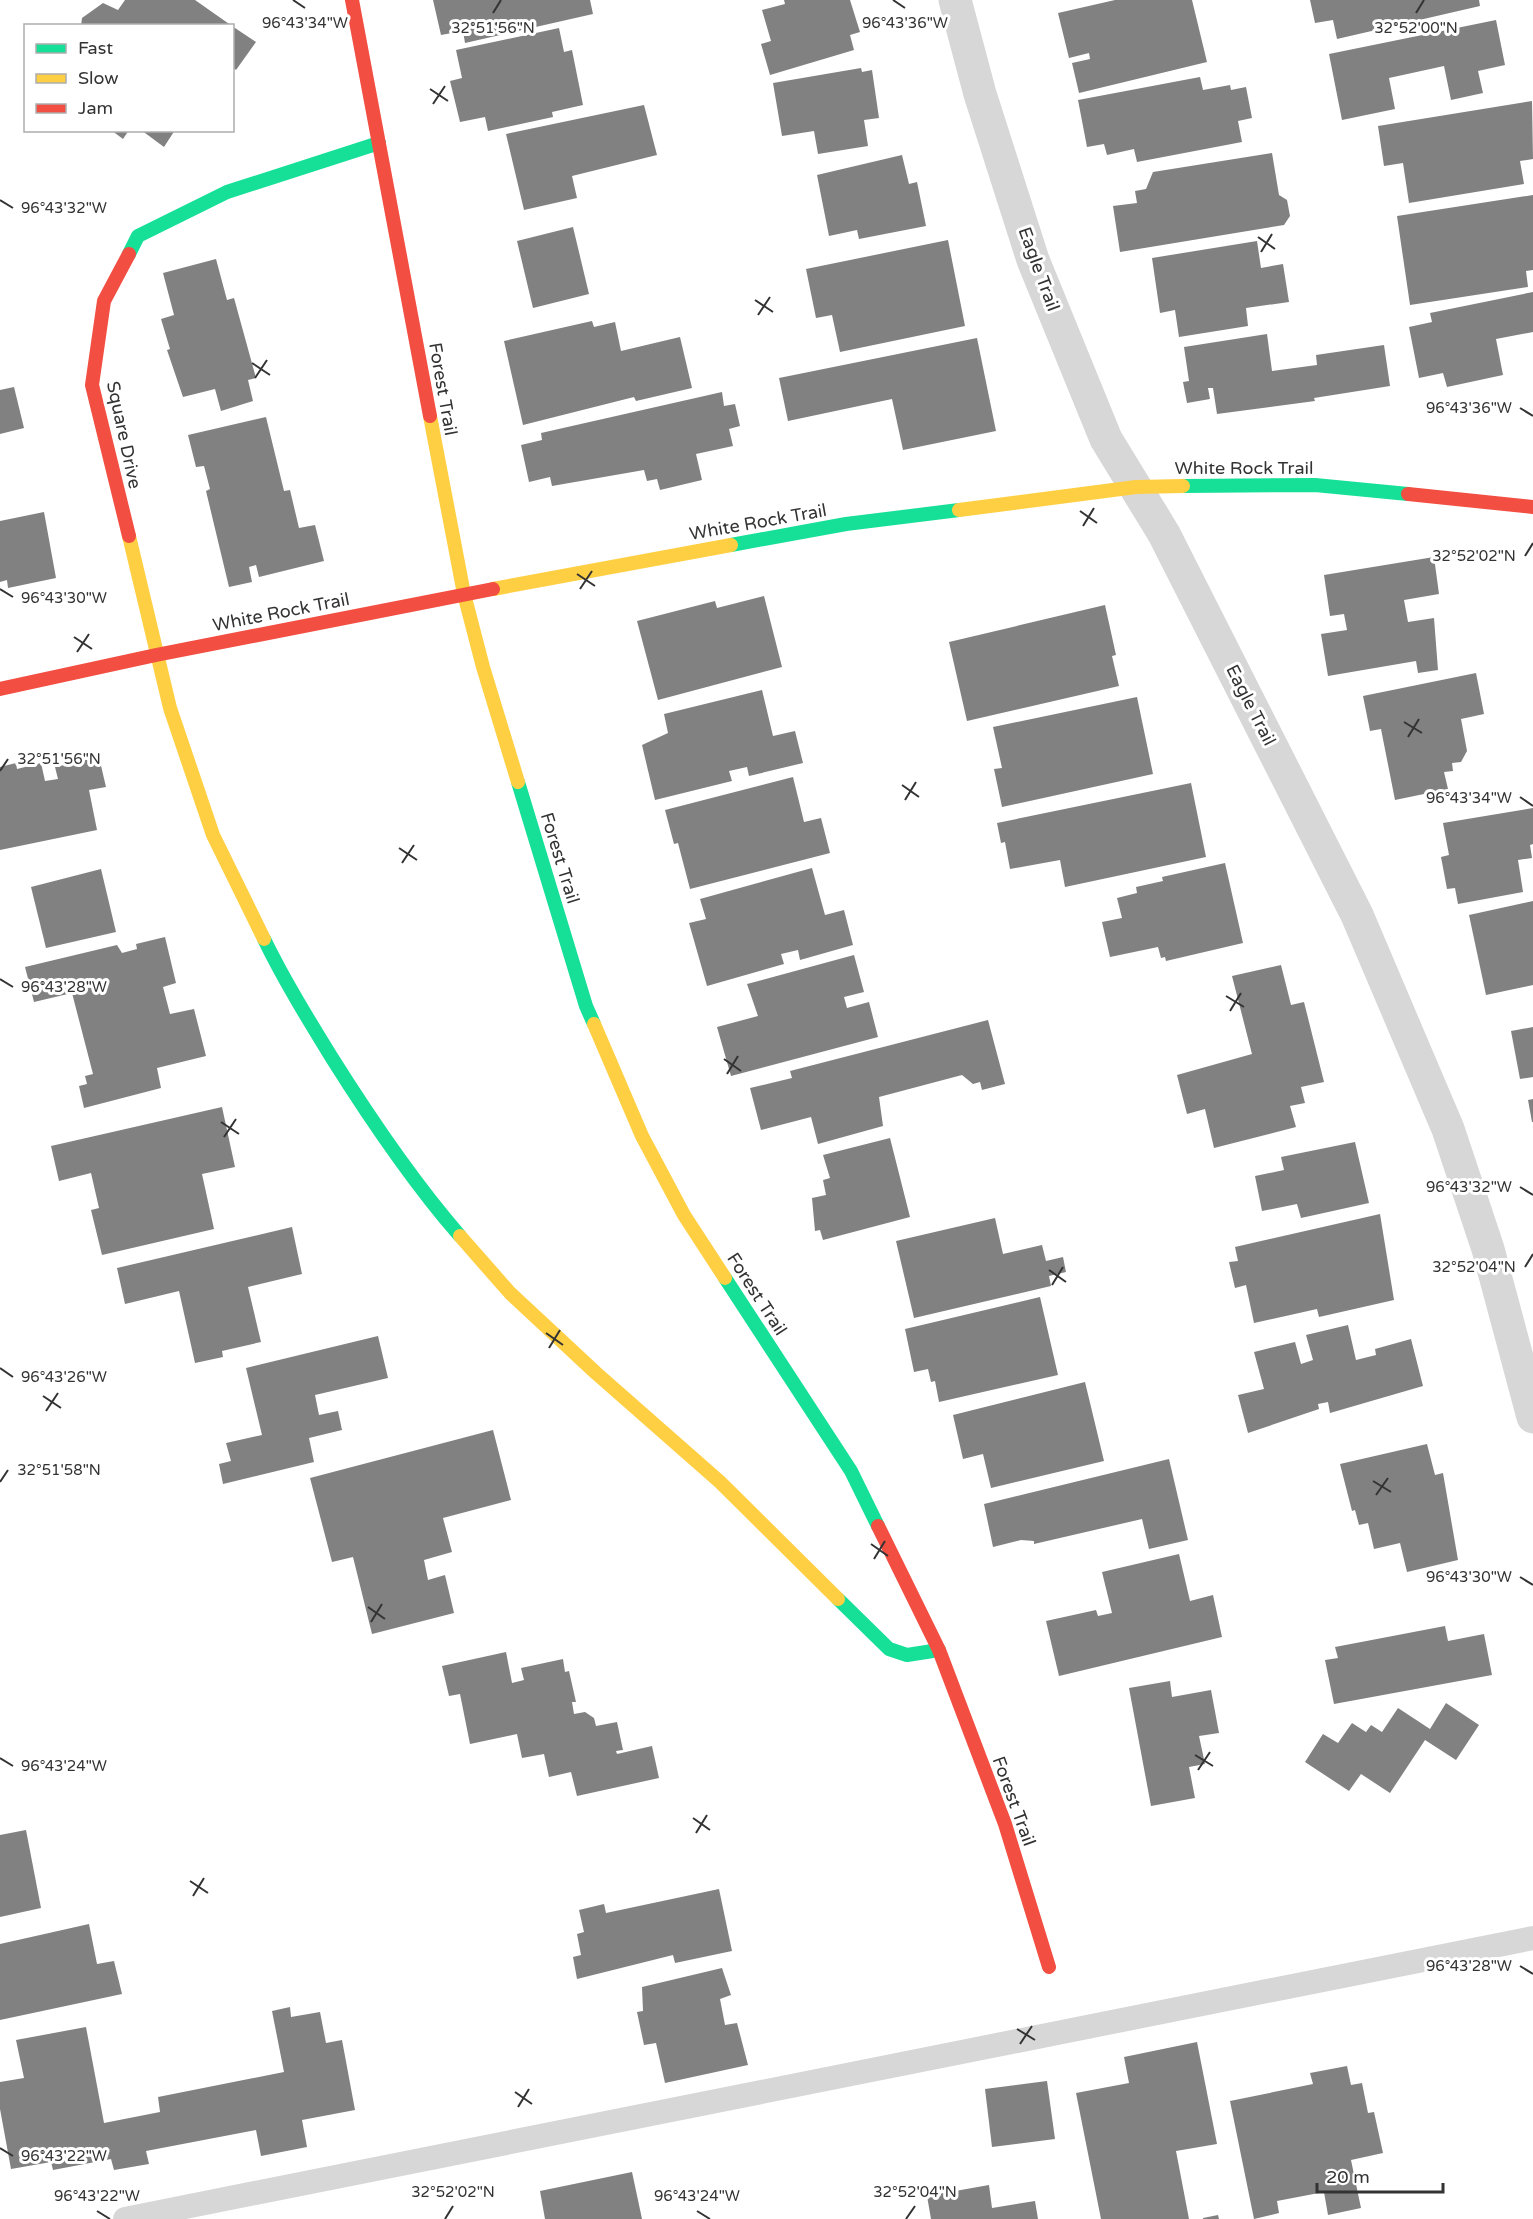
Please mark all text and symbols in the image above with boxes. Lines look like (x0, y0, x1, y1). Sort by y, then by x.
text: 96°43'34"W (262, 14, 348, 32)
text: 96°43'36"W (862, 14, 948, 32)
text: 32°51'56"N (451, 19, 535, 37)
text: 32°52'00"N (1374, 19, 1458, 37)
legend (24, 24, 234, 132)
text: Fast (78, 37, 113, 59)
text: Slow (78, 67, 119, 89)
text: Jam (78, 97, 113, 119)
text: 96°43'32"W (21, 199, 107, 217)
street label: Eagle Trail (1014, 224, 1064, 314)
street label: Forest Trail (424, 341, 462, 437)
street label: Square Drive (102, 379, 146, 491)
text: 96°43'36"W (1426, 399, 1512, 417)
street label: White Rock Trail (1175, 457, 1313, 479)
street label: White Rock Trail (688, 499, 828, 545)
text: 32°52'02"N (1432, 547, 1516, 565)
street label: White Rock Trail (211, 588, 351, 636)
text: 96°43'30"W (21, 589, 107, 607)
street label: Eagle Trail (1221, 661, 1281, 749)
text: 32°51'56"N (17, 750, 101, 768)
text: 96°43'34"W (1426, 789, 1512, 807)
street label: Forest Trail (536, 810, 584, 906)
text: 96°43'28"W (21, 978, 107, 996)
text: 96°43'32"W (1426, 1178, 1512, 1196)
street label: Forest Trail (722, 1249, 792, 1339)
text: 32°52'04"N (1432, 1258, 1516, 1276)
text: 96°43'26"W (21, 1368, 107, 1386)
text: 32°51'58"N (17, 1461, 101, 1479)
text: 96°43'30"W (1426, 1568, 1512, 1586)
street label: Forest Trail (988, 1753, 1040, 1849)
text: 96°43'24"W (21, 1757, 107, 1775)
text: 96°43'28"W (1426, 1957, 1512, 1975)
text: 96°43'22"W (21, 2147, 107, 2165)
scale bar (1317, 2156, 1443, 2194)
text: 20 m (1326, 2166, 1370, 2188)
text: 32°52'02"N (411, 2183, 495, 2201)
text: 32°52'04"N (873, 2183, 957, 2201)
text: 96°43'22"W (54, 2187, 140, 2205)
text: 96°43'24"W (654, 2187, 740, 2205)

